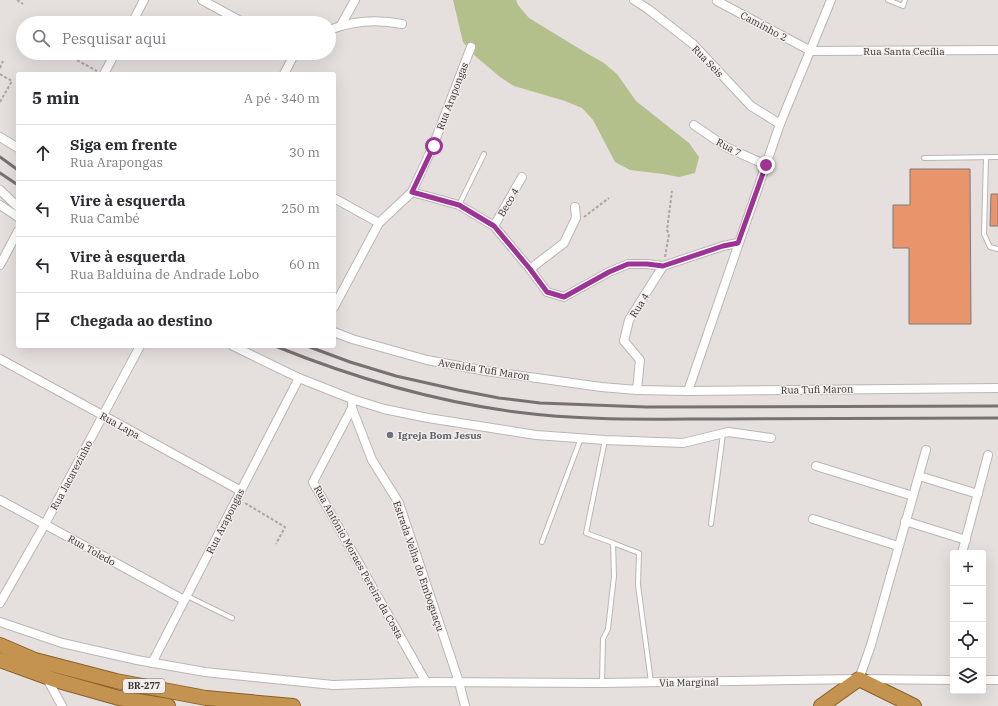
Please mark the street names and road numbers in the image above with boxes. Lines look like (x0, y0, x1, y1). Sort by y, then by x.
street label: Caminho 2 (738, 9, 789, 44)
street label: Rua Seis (689, 42, 726, 80)
street label: Rua Santa Cecília (863, 45, 945, 58)
street label: Rua Arapongas (434, 60, 471, 132)
street label: Rua 7 (714, 135, 744, 159)
street label: Beco 4 (495, 186, 522, 219)
street label: Rua 4 (627, 291, 652, 320)
street label: Avenida Tufi Maron (437, 356, 531, 383)
street label: Rua Tufi Maron (781, 382, 854, 397)
street label: Rua Lapa (97, 409, 143, 442)
street label: Rua Jacarezinho (48, 438, 96, 512)
street label: Rua Antônio Moraes Pereira da Costa (311, 483, 407, 642)
street label: Rua Arapongas (203, 486, 247, 556)
street label: Estrada Velha do Emboguaçu (390, 499, 447, 633)
street label: Rua Toledo (66, 532, 118, 569)
street label: Via Marginal (659, 675, 719, 690)
road number: BR-277 (123, 679, 165, 693)

